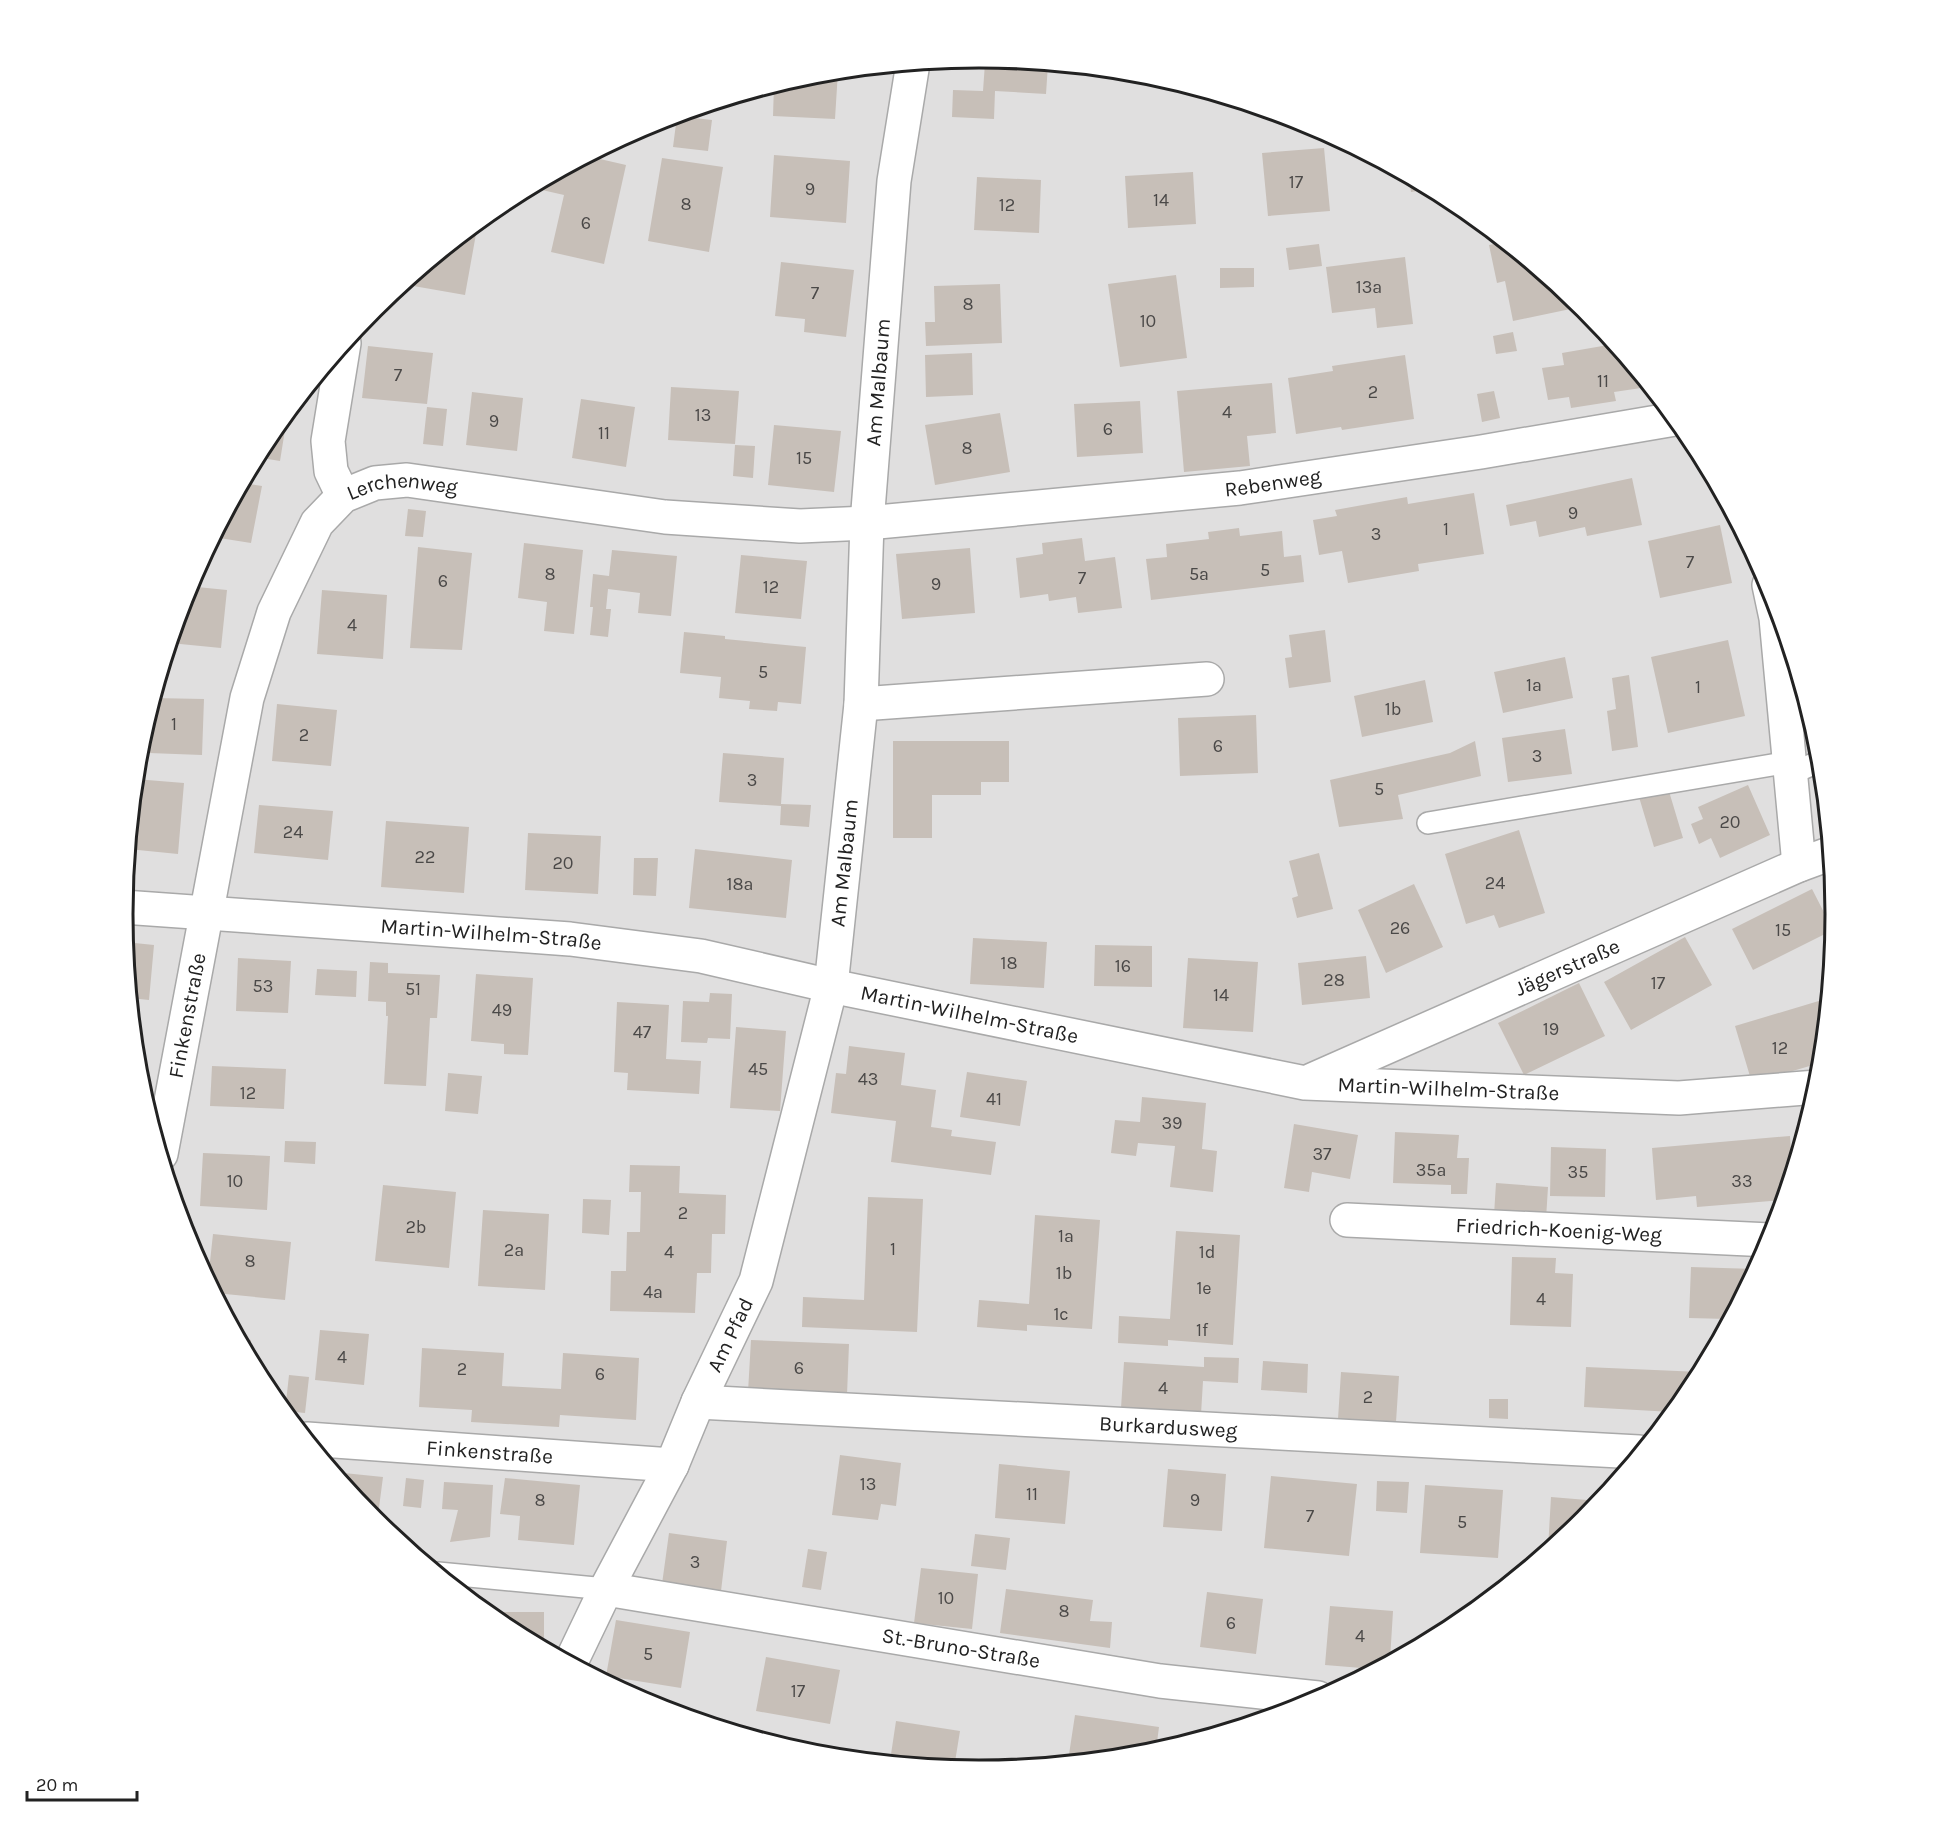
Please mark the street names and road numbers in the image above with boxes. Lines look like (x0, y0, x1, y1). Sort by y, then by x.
street label: Am Malbaum (861, 317, 895, 447)
street label: Rebenweg (1223, 464, 1323, 501)
street label: Lerchenweg (343, 468, 460, 505)
street label: Am Malbaum (825, 798, 863, 928)
street label: Martin-Wilhelm-Straße (380, 913, 603, 955)
street label: Jägerstraße (1511, 934, 1623, 1001)
street label: Finkenstraße (164, 951, 211, 1080)
street label: Martin-Wilhelm-Straße (858, 980, 1081, 1048)
street label: Martin-Wilhelm-Straße (1337, 1072, 1560, 1105)
street label: Friedrich-Koenig-Weg (1455, 1213, 1663, 1247)
street label: Am Pfad (702, 1294, 758, 1376)
street label: Burkardusweg (1099, 1411, 1238, 1443)
street label: Finkenstraße (425, 1436, 554, 1468)
street label: St.-Bruno-Straße (880, 1623, 1042, 1673)

